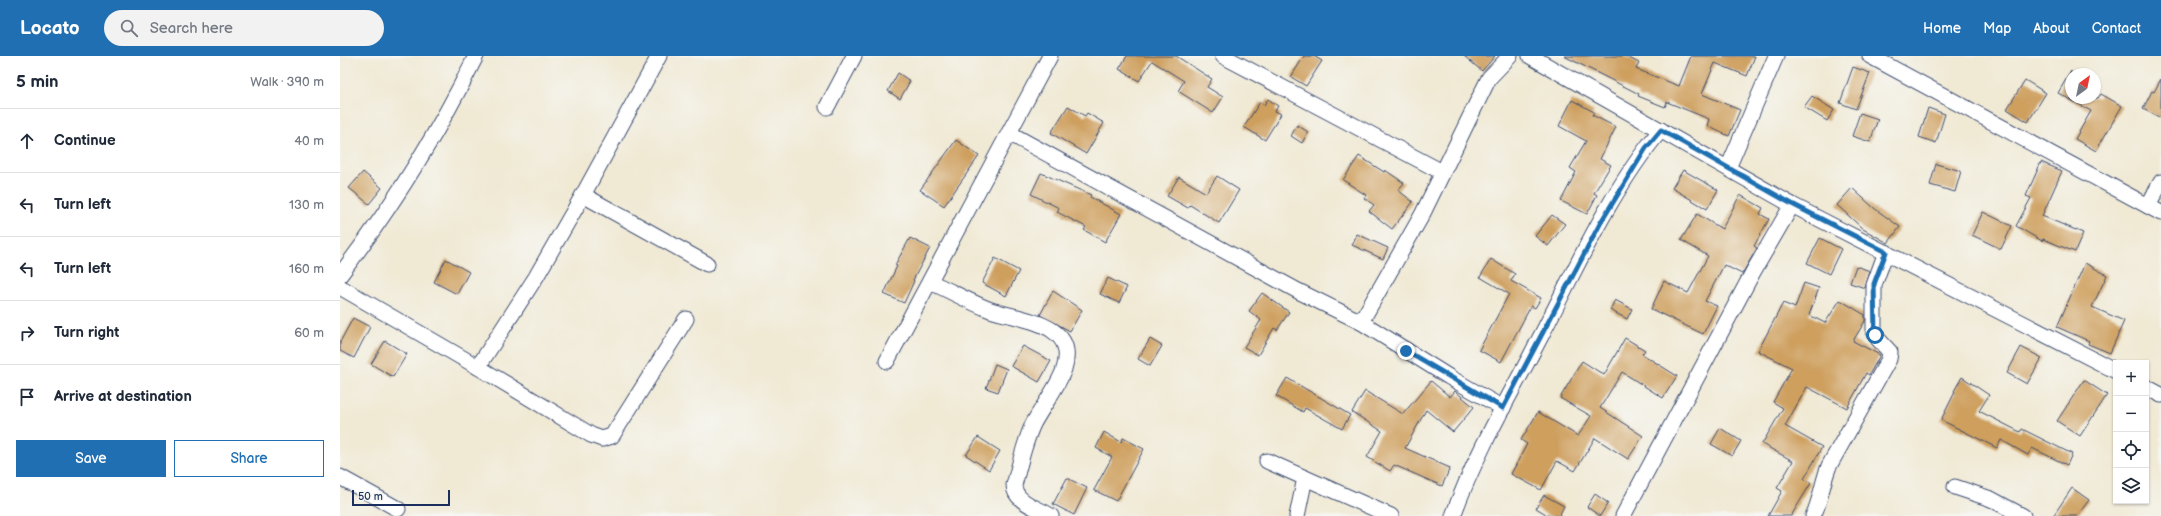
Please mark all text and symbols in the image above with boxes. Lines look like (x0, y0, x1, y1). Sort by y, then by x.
search box (104, 10, 384, 46)
text: Locato (20, 17, 80, 40)
icon: search (118, 17, 140, 39)
text: Search here (150, 19, 233, 38)
text: Home (1923, 20, 1961, 37)
text: Map (1983, 20, 2011, 37)
text: About (2033, 20, 2070, 37)
text: Contact (2092, 20, 2141, 37)
north arrow (2065, 68, 2101, 104)
text: 5 min (16, 72, 59, 92)
text: Walk · 390 m (250, 74, 324, 90)
icon: ahead (16, 130, 38, 152)
text: Continue (54, 131, 116, 150)
text: 40 m (294, 133, 324, 149)
icon: left (16, 194, 38, 216)
text: Turn left (54, 195, 111, 214)
text: 130 m (289, 197, 324, 213)
icon: left (16, 258, 38, 280)
text: Turn left (54, 259, 111, 278)
text: 160 m (289, 261, 324, 277)
icon: right (16, 322, 38, 344)
text: Turn right (54, 323, 119, 342)
text: 60 m (294, 325, 324, 341)
route start (1866, 326, 1884, 344)
route end (1397, 342, 1415, 360)
map controls (2113, 360, 2149, 504)
button: + (2113, 360, 2149, 396)
icon: arrive (16, 386, 38, 408)
text: Arrive at destination (54, 387, 192, 406)
button: − (2113, 396, 2149, 432)
button: locate (2113, 432, 2149, 468)
button: Save (16, 440, 166, 477)
button: Share (174, 440, 324, 477)
button: layers (2113, 468, 2149, 504)
scale bar (352, 488, 450, 507)
text: 50 m (358, 490, 383, 503)

